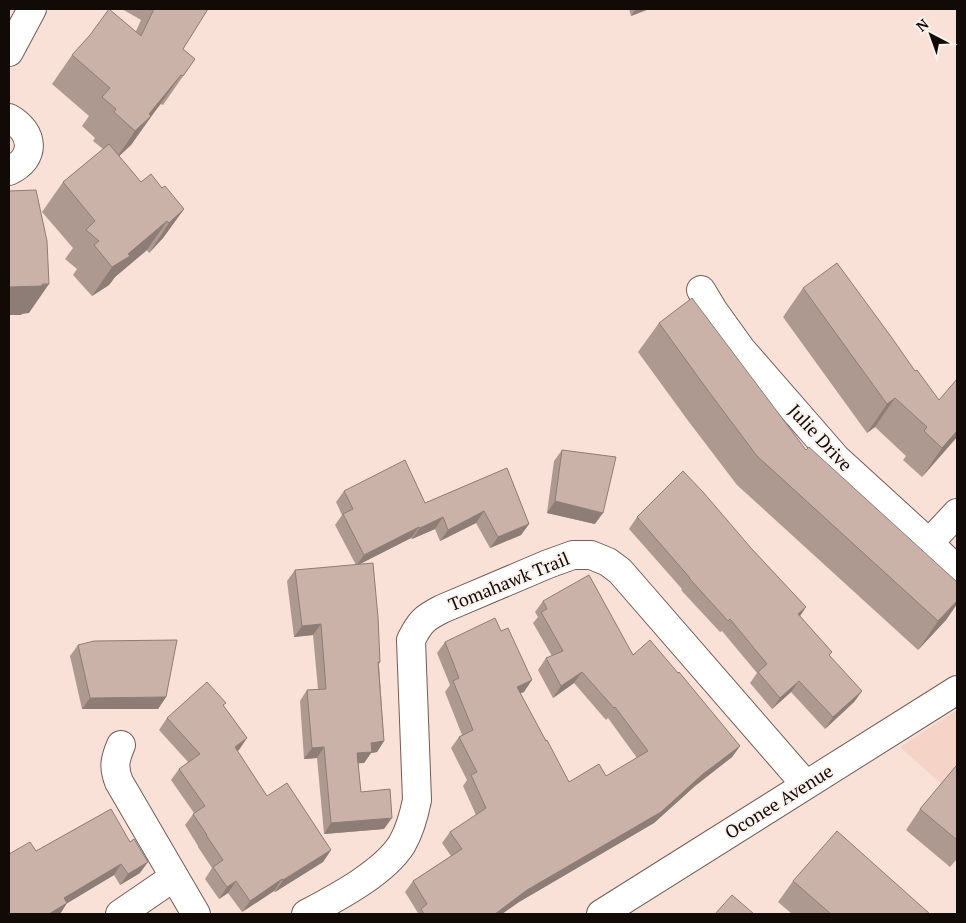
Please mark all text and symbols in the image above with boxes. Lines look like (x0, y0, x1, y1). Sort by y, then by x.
north arrow (906, 10, 956, 60)
text: N (912, 14, 933, 35)
street label: Julie Drive (783, 399, 858, 476)
street label: Tomahawk Trail (445, 546, 573, 616)
street label: Oconee Avenue (720, 758, 837, 844)

